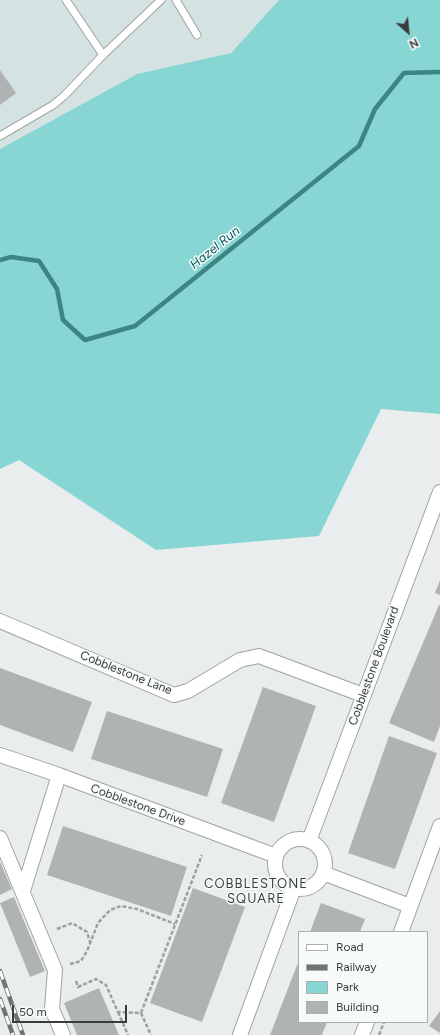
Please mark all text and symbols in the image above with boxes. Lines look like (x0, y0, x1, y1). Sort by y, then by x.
north arrow (388, 12, 428, 52)
text: N (407, 35, 420, 51)
water label: Hazel Run (187, 223, 243, 273)
street label: Cobblestone Boulevard (346, 605, 402, 727)
street label: Cobblestone Lane (78, 648, 174, 698)
street label: Cobblestone Drive (89, 781, 187, 829)
district label: COBBLESTONE SQUARE (204, 876, 308, 907)
legend (298, 931, 428, 1023)
text: Road (336, 940, 364, 954)
text: Railway (336, 960, 377, 974)
text: Park (336, 980, 359, 994)
scale bar (14, 997, 129, 1023)
text: Building (336, 1000, 379, 1014)
text: 50 m (19, 1005, 47, 1019)

